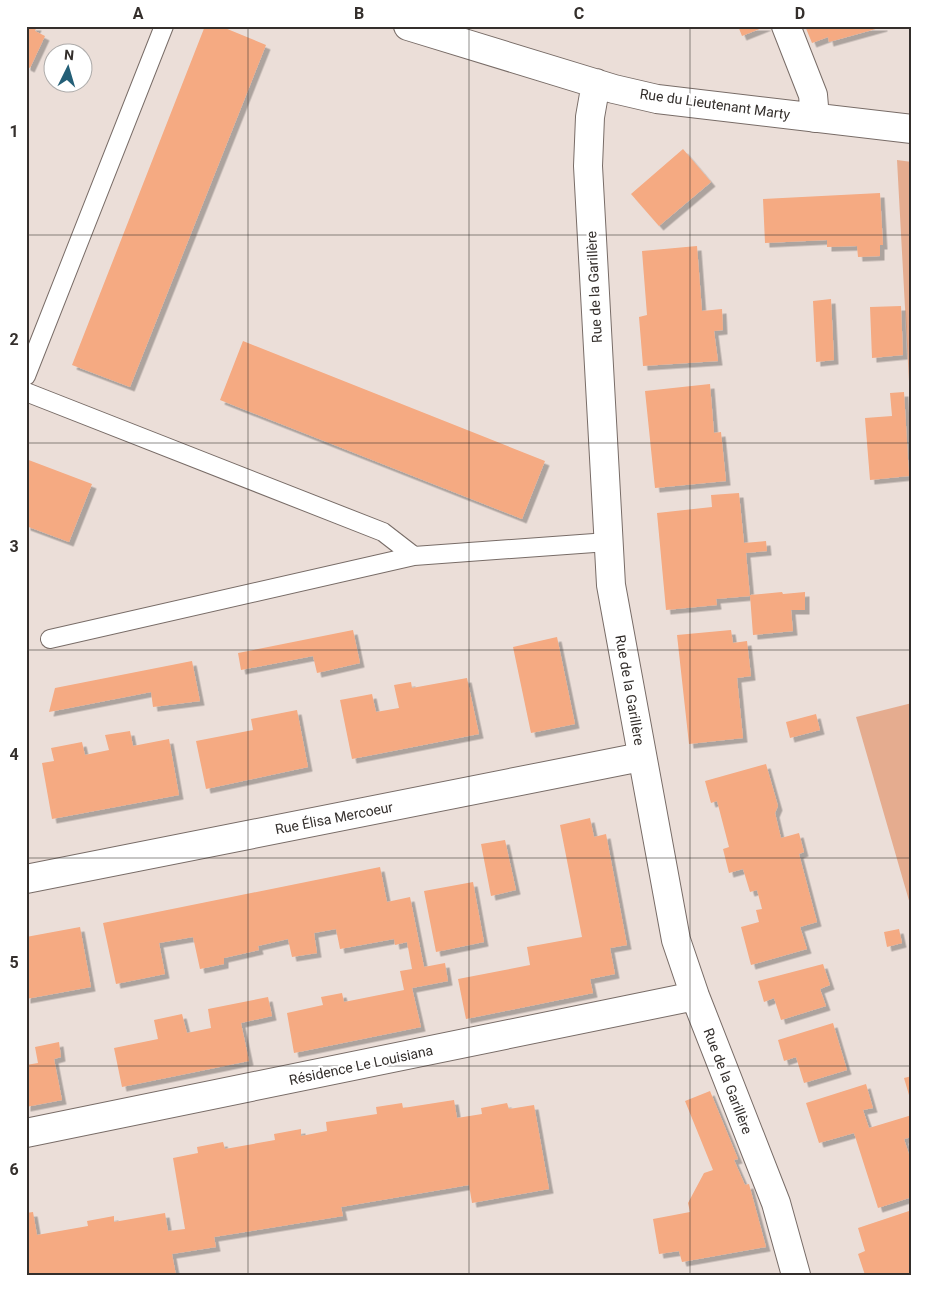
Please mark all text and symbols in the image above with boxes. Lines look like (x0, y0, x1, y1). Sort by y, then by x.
text: A (133, 4, 144, 23)
text: B (354, 4, 364, 23)
text: C (574, 4, 584, 23)
text: D (795, 4, 805, 23)
north arrow (42, 42, 92, 92)
text: N (64, 47, 75, 63)
street label: Rue du Lieutenant Marty (639, 86, 792, 123)
text: 1 (9, 122, 19, 141)
street label: Rue de la Garillère (583, 231, 605, 343)
text: 2 (9, 330, 19, 349)
text: 3 (9, 537, 19, 556)
street label: Rue de la Garillère (612, 633, 648, 747)
text: 4 (9, 745, 19, 764)
street label: Rue Élisa Mercoeur (273, 798, 395, 837)
text: 5 (9, 953, 19, 972)
street label: Rue de la Garillère (700, 1026, 756, 1136)
street label: Résidence Le Louisiana (288, 1042, 434, 1088)
text: 6 (9, 1160, 19, 1179)

